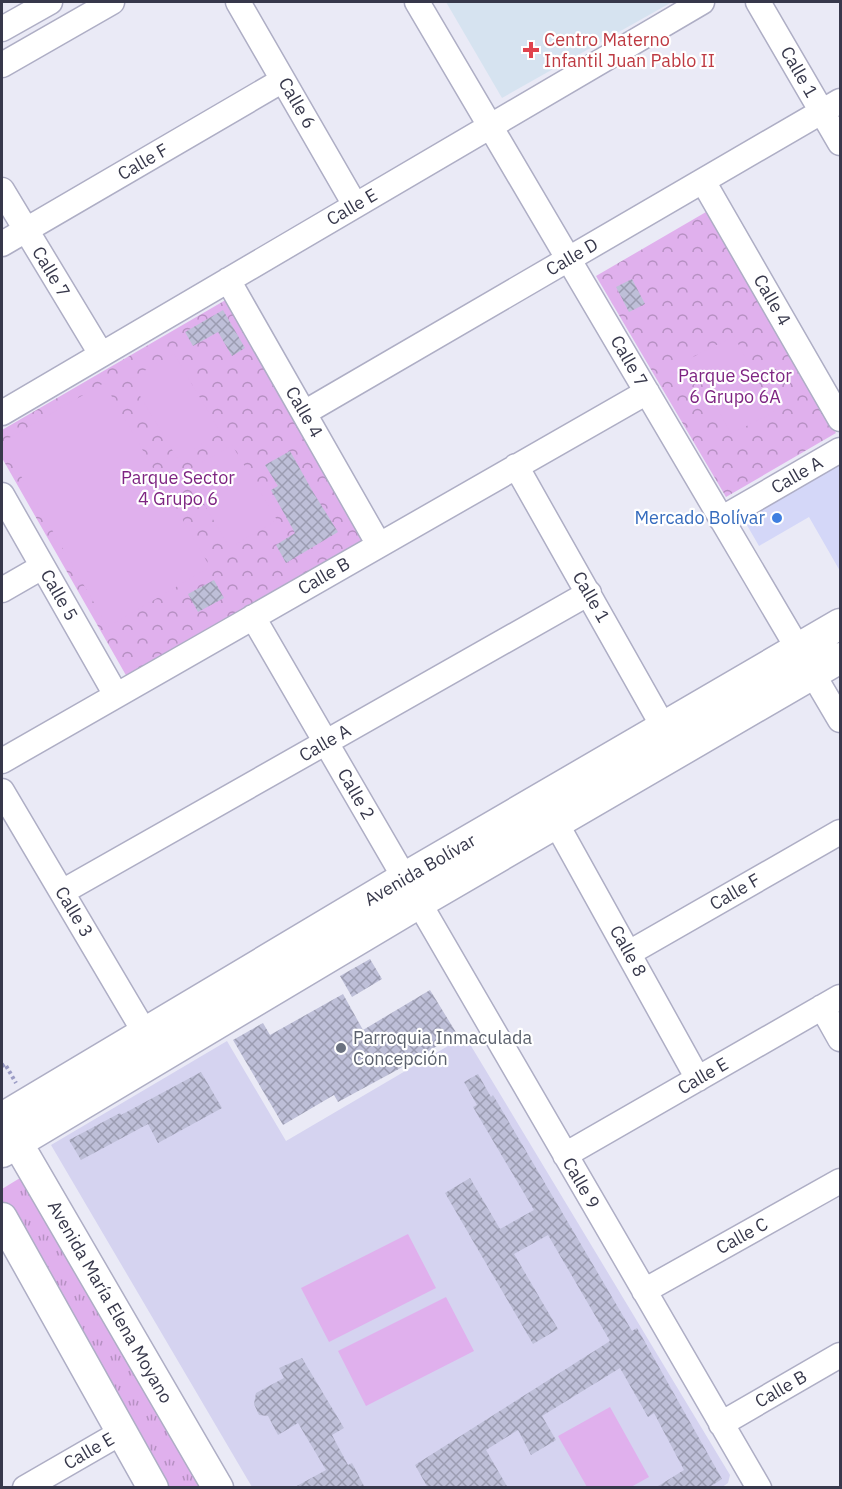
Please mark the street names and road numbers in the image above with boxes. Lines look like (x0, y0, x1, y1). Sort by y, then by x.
street label: Calle 1 (776, 42, 823, 101)
street label: Calle 6 (274, 73, 321, 132)
street label: Calle F (113, 138, 172, 185)
street label: Calle E (322, 183, 381, 230)
street label: Calle D (541, 232, 602, 281)
street label: Calle 7 (27, 242, 76, 301)
street label: Calle 4 (749, 270, 796, 330)
street label: Calle 7 (606, 331, 653, 390)
street label: Calle 4 (281, 382, 328, 442)
street label: Calle A (767, 450, 827, 499)
street label: Calle B (294, 552, 354, 600)
street label: Calle 5 (36, 565, 83, 624)
street label: Calle 1 (568, 567, 615, 626)
street label: Calle A (295, 718, 355, 767)
street label: Calle 2 (333, 764, 380, 823)
street label: Avenida Bolívar (360, 828, 480, 911)
street label: Calle F (705, 868, 764, 915)
street label: Calle 3 (50, 882, 99, 941)
street label: Calle 8 (605, 921, 652, 981)
street label: Calle E (673, 1052, 732, 1099)
street label: Calle 9 (558, 1153, 605, 1212)
street label: Avenida María Elena Moyano (43, 1196, 178, 1407)
street label: Calle C (712, 1212, 772, 1259)
street label: Calle B (751, 1365, 811, 1413)
street label: Calle E (59, 1427, 118, 1474)

